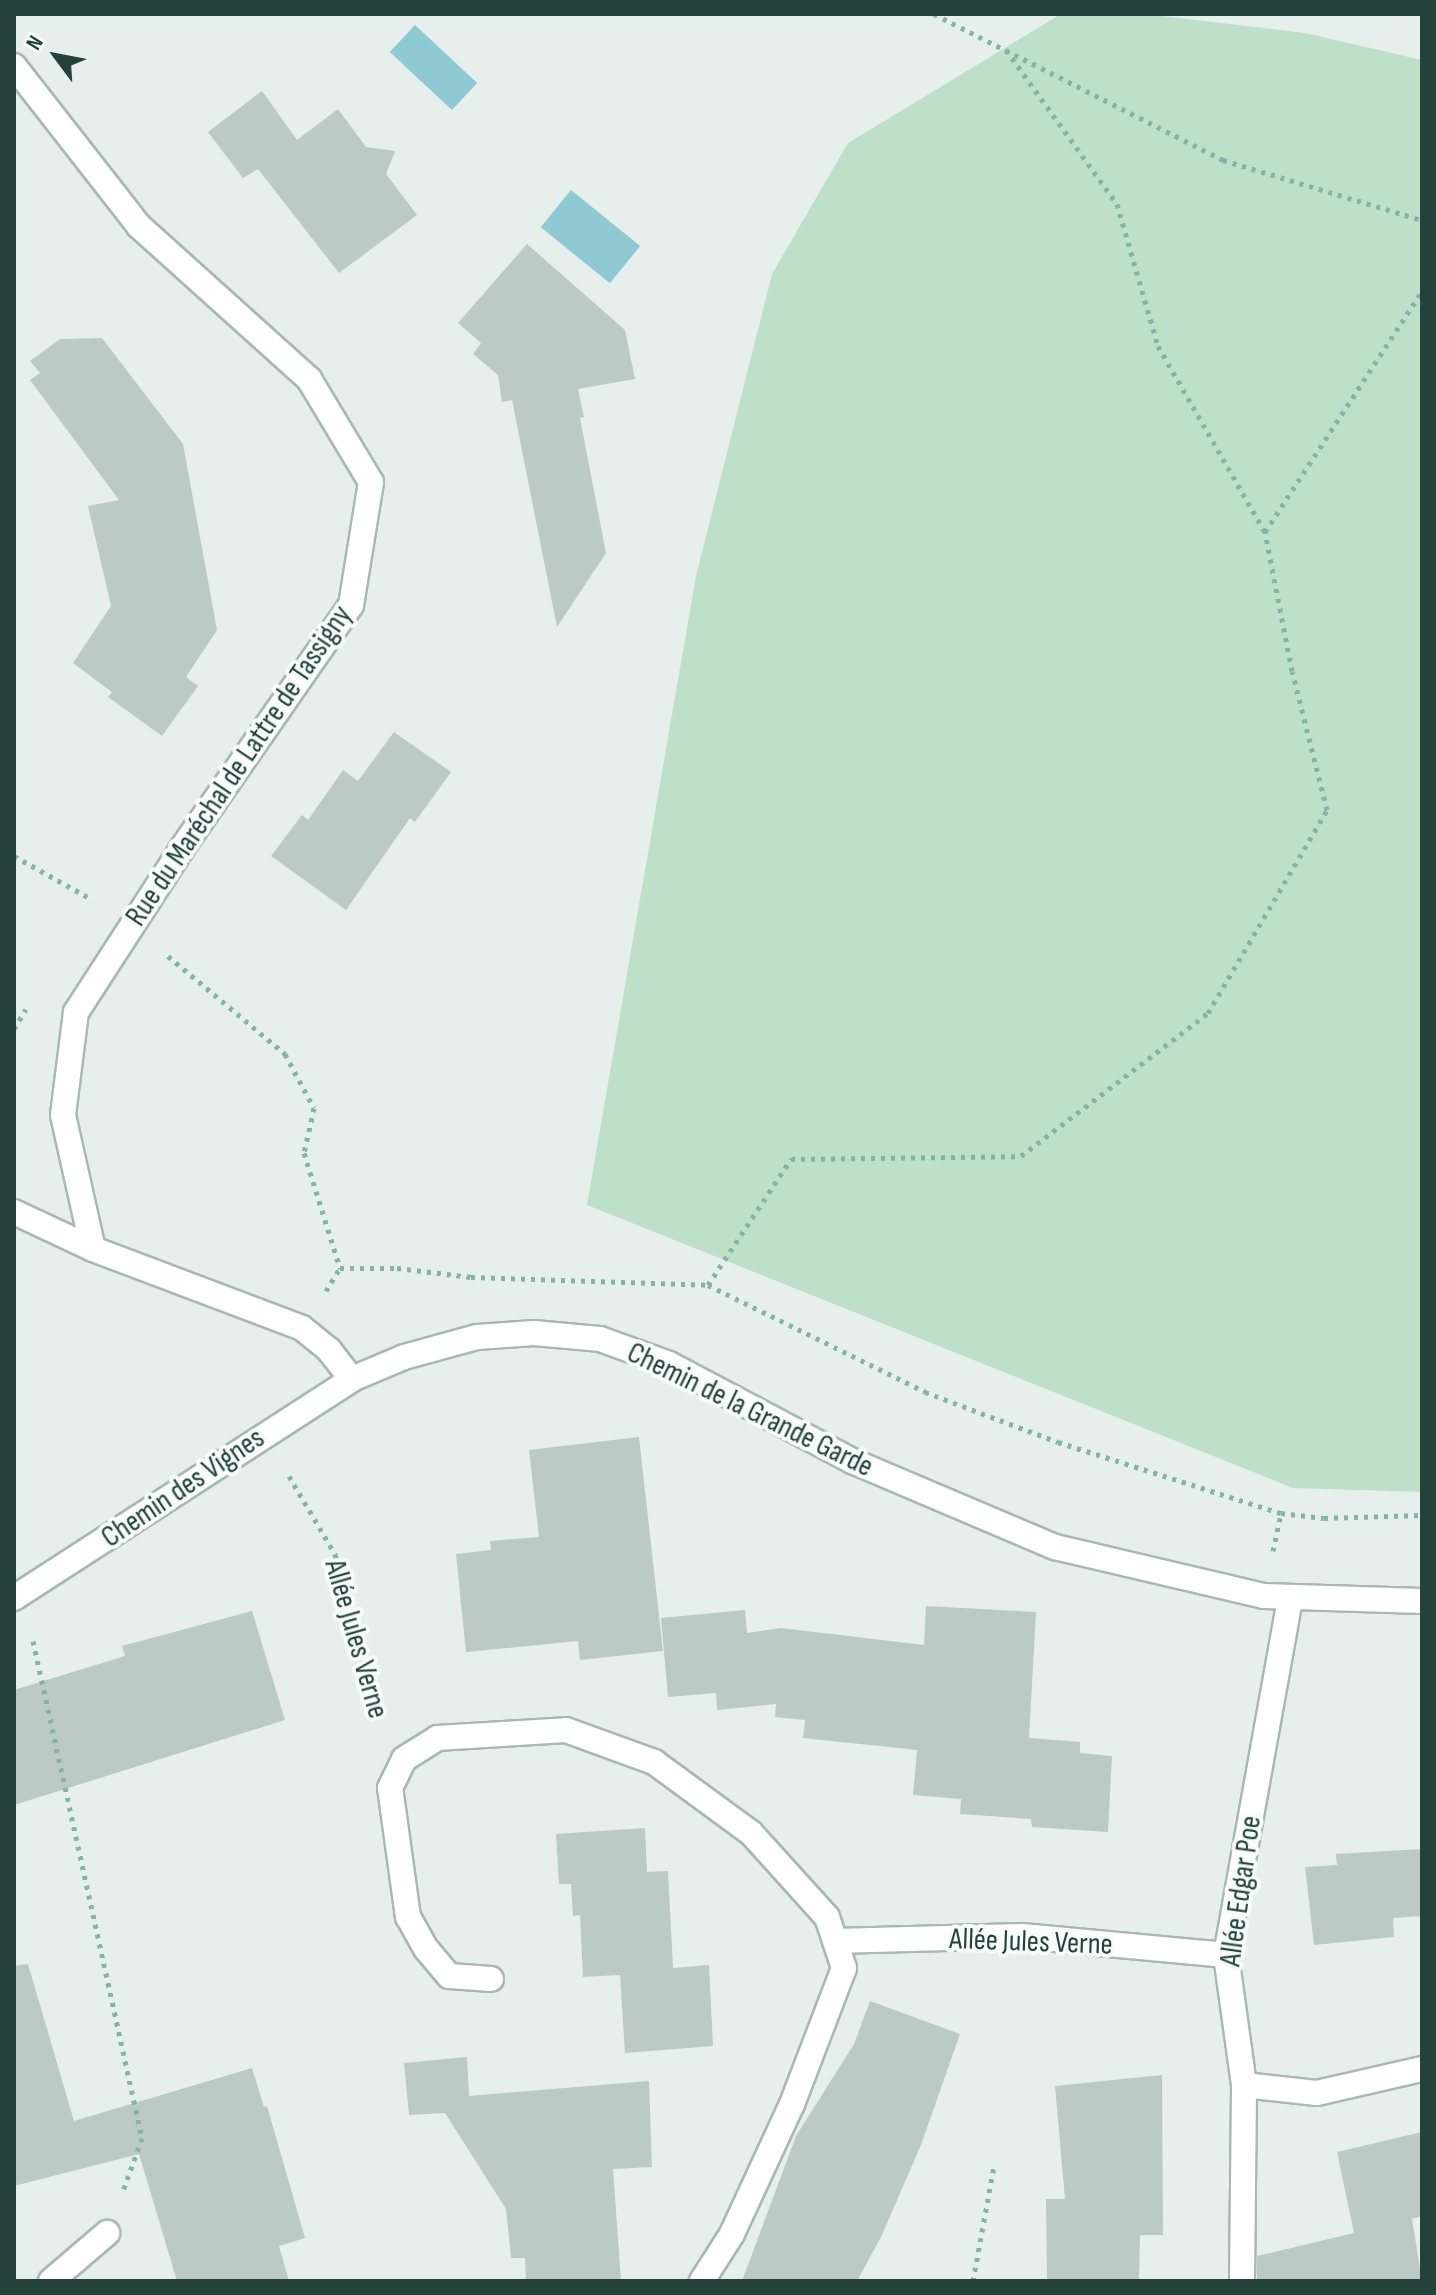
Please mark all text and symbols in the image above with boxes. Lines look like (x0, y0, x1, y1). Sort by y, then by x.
north arrow (16, 16, 96, 96)
text: N (21, 31, 50, 55)
street label: Rue du Maréchal de Lattre de Tassigny (118, 599, 360, 933)
street label: Chemin de la Grande Garde (621, 1335, 879, 1485)
street label: Chemin des Vignes (95, 1420, 271, 1556)
street label: Allée Jules Verne (316, 1556, 396, 1722)
street label: Allée Edgar Poe (1213, 1813, 1269, 1969)
street label: Allée Jules Verne (949, 1921, 1113, 1963)

